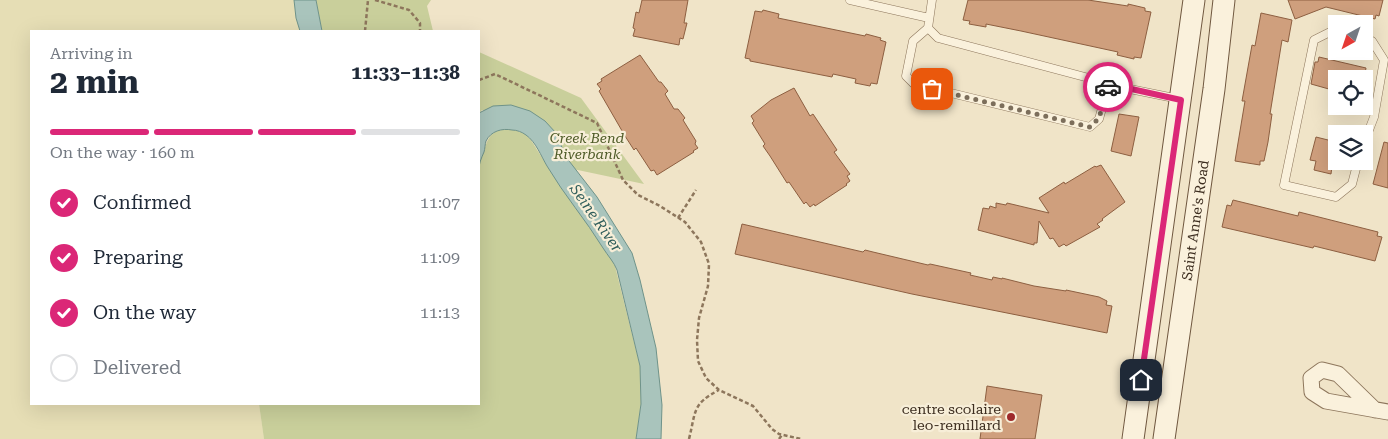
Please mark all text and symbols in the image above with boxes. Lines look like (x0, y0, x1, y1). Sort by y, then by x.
north arrow (1328, 15, 1372, 60)
map controls (1328, 15, 1373, 170)
text: Arriving in (50, 44, 133, 63)
text: 11:33–11:38 (351, 61, 460, 84)
courier (1083, 62, 1133, 112)
text: 2 min (50, 63, 139, 101)
pin (911, 68, 953, 110)
button: locate (1328, 70, 1373, 115)
icon: car (1094, 73, 1122, 101)
icon: bag (918, 75, 946, 103)
button: layers (1328, 125, 1373, 170)
park label: Creek Bend Riverbank (550, 130, 625, 162)
text: On the way · 160 m (50, 143, 195, 162)
street label: Saint Anne's Road (1179, 159, 1212, 281)
water label: Seine River (566, 180, 626, 256)
icon: check (50, 189, 78, 217)
text: Confirmed (93, 191, 191, 214)
text: 11:07 (420, 193, 460, 212)
icon: check (50, 244, 78, 272)
text: Preparing (93, 246, 183, 269)
text: 11:09 (420, 248, 460, 267)
icon: check (50, 299, 78, 327)
text: On the way (93, 301, 196, 324)
text: 11:13 (420, 303, 460, 322)
text: Delivered (93, 356, 181, 379)
pin (1120, 359, 1162, 401)
icon: home (1127, 366, 1155, 394)
place label: centre scolaire leo-remillard (902, 401, 1001, 433)
marker: centre scolaire leo-remillard (1005, 411, 1017, 423)

